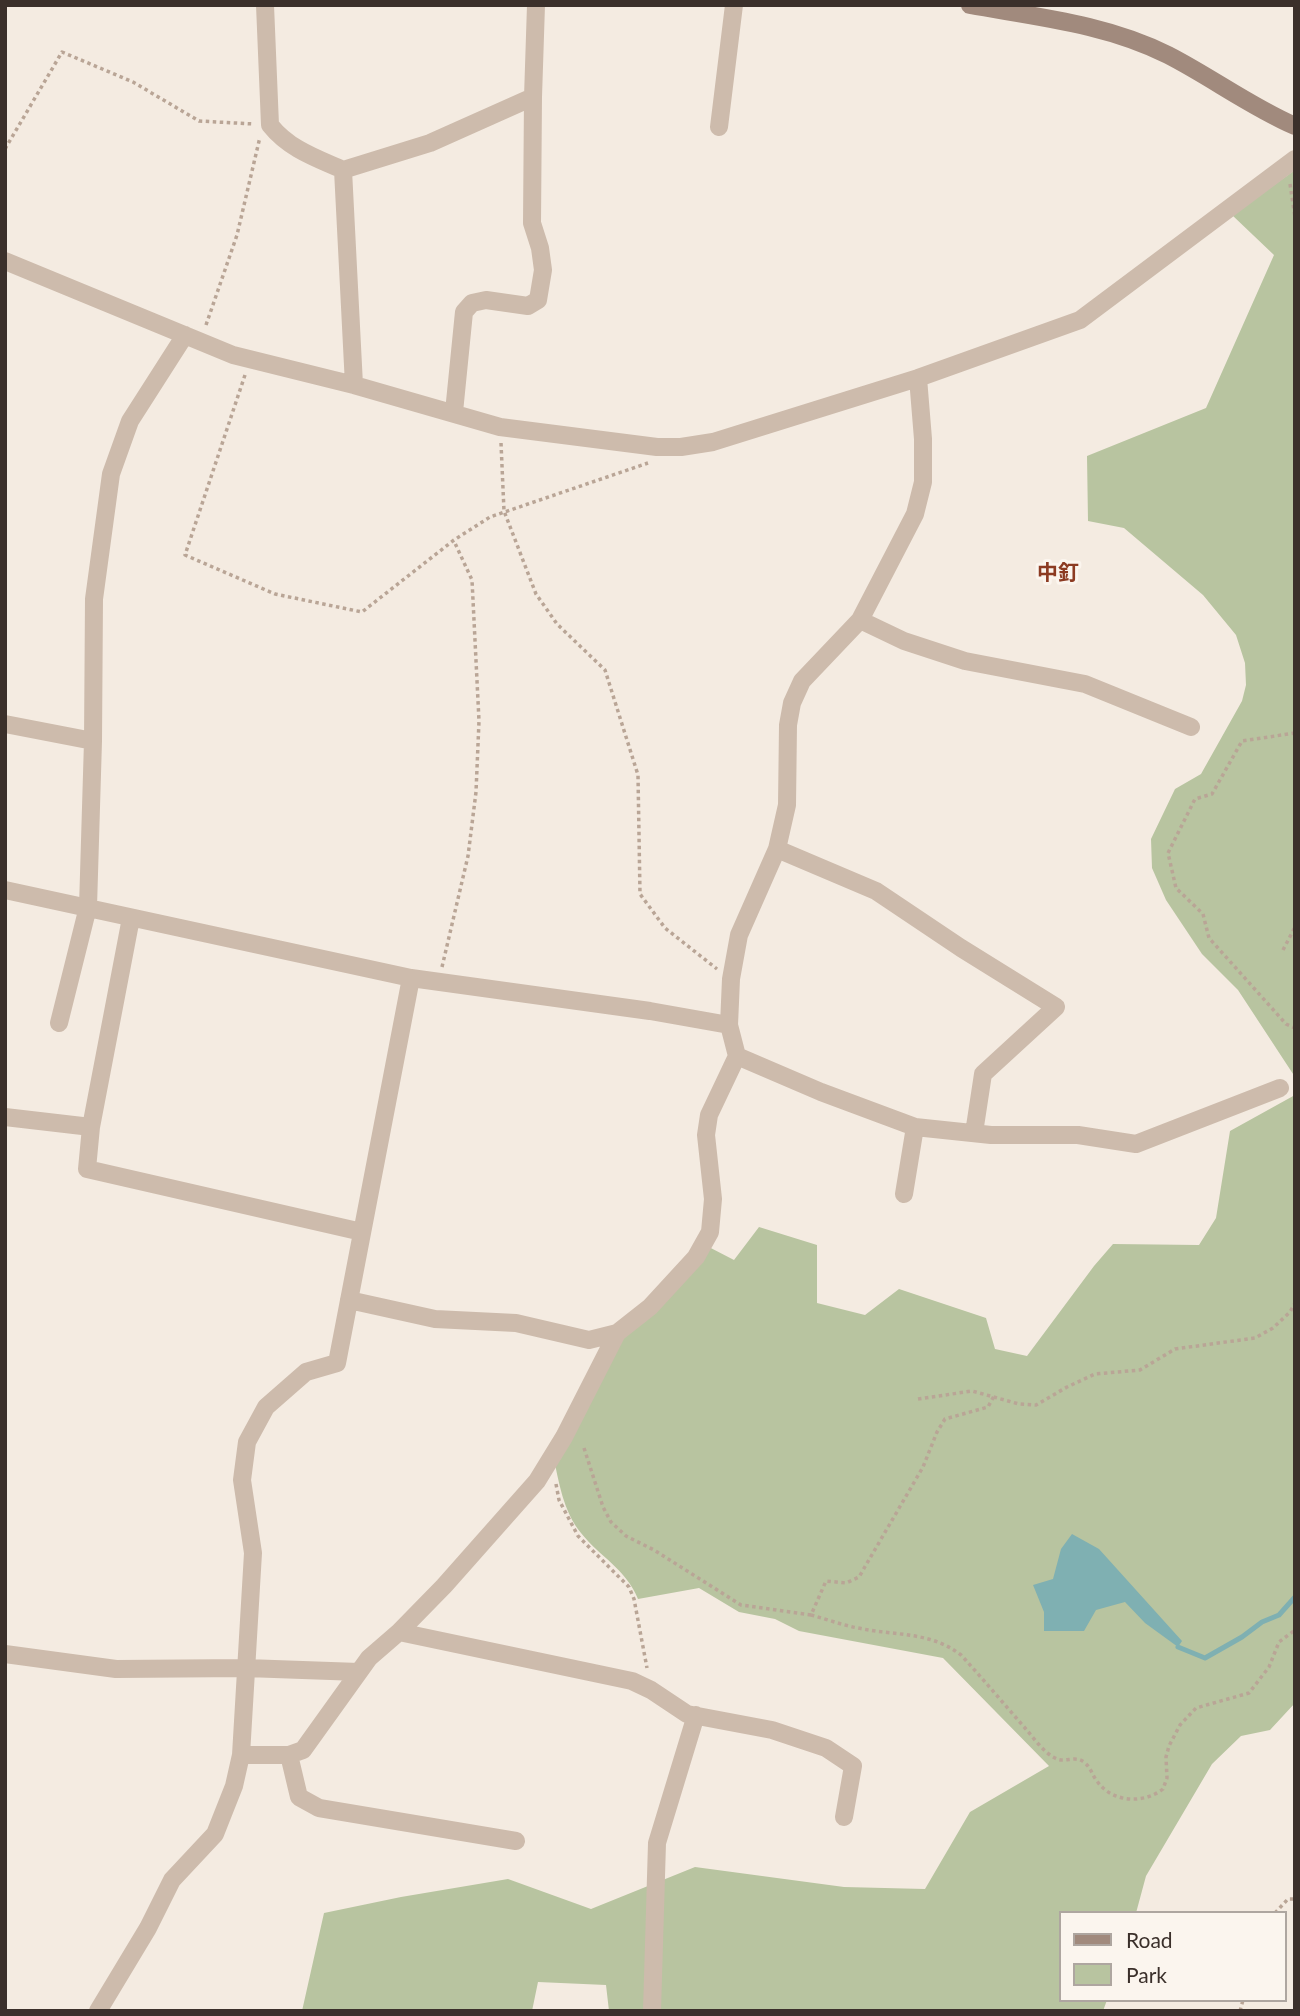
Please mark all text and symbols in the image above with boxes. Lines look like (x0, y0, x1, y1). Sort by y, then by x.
district label: 中釘 (1037, 560, 1079, 586)
legend (1058, 1911, 1286, 2002)
text: Road (1126, 1927, 1173, 1952)
text: Park (1126, 1962, 1167, 1987)

